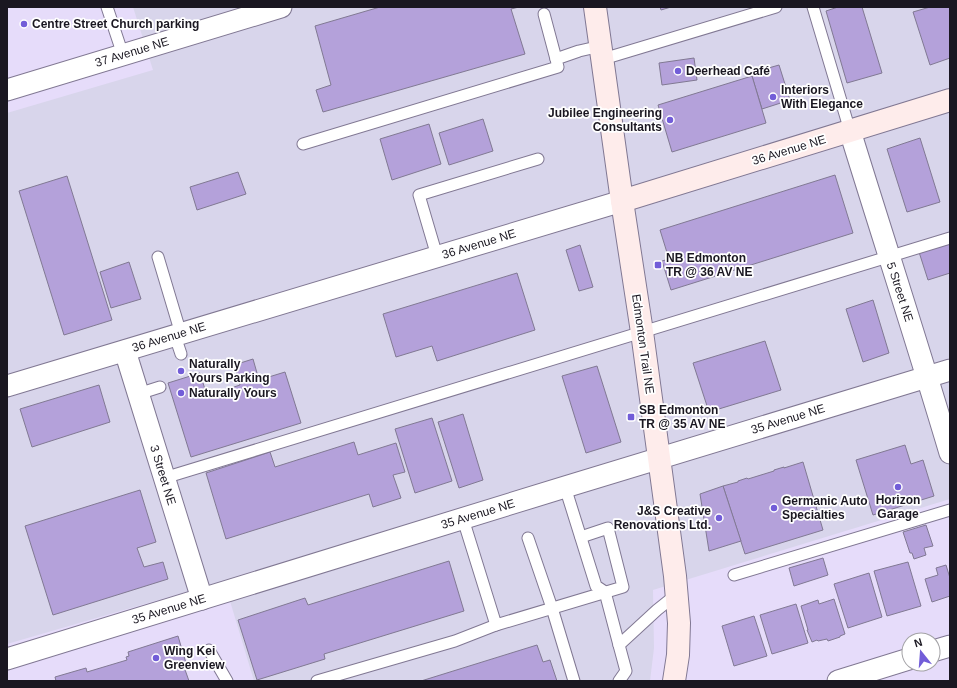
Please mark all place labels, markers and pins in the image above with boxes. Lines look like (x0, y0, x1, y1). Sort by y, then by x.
place label: Centre Street Church parking (32, 17, 199, 31)
marker: Centre Street Church parking (19, 19, 29, 29)
place label: Deerhead Café (686, 64, 770, 78)
marker: Deerhead Café (673, 66, 683, 76)
place label: Interiors With Elegance (781, 83, 863, 111)
marker: Interiors With Elegance (768, 92, 778, 102)
place label: Jubilee Engineering Consultants (548, 106, 662, 134)
marker: Jubilee Engineering Consultants (665, 115, 675, 125)
place label: NB Edmonton TR @ 36 AV NE (666, 251, 752, 279)
marker: NB Edmonton TR @ 36 AV NE (653, 260, 663, 270)
place label: Naturally Yours Parking (189, 357, 269, 385)
marker: Naturally Yours Parking (176, 366, 186, 376)
place label: Naturally Yours (189, 386, 277, 400)
marker: Naturally Yours (176, 388, 186, 398)
place label: SB Edmonton TR @ 35 AV NE (639, 403, 725, 431)
marker: SB Edmonton TR @ 35 AV NE (626, 412, 636, 422)
marker: Horizon Garage (893, 482, 903, 492)
place label: Horizon Garage (876, 493, 920, 521)
place label: Germanic Auto Specialties (782, 494, 868, 522)
marker: Germanic Auto Specialties (769, 503, 779, 513)
place label: J&S Creative Renovations Ltd. (614, 504, 711, 532)
marker: J&S Creative Renovations Ltd. (714, 513, 724, 523)
place label: Wing Kei Greenview (164, 644, 225, 672)
marker: Wing Kei Greenview (151, 653, 161, 663)

